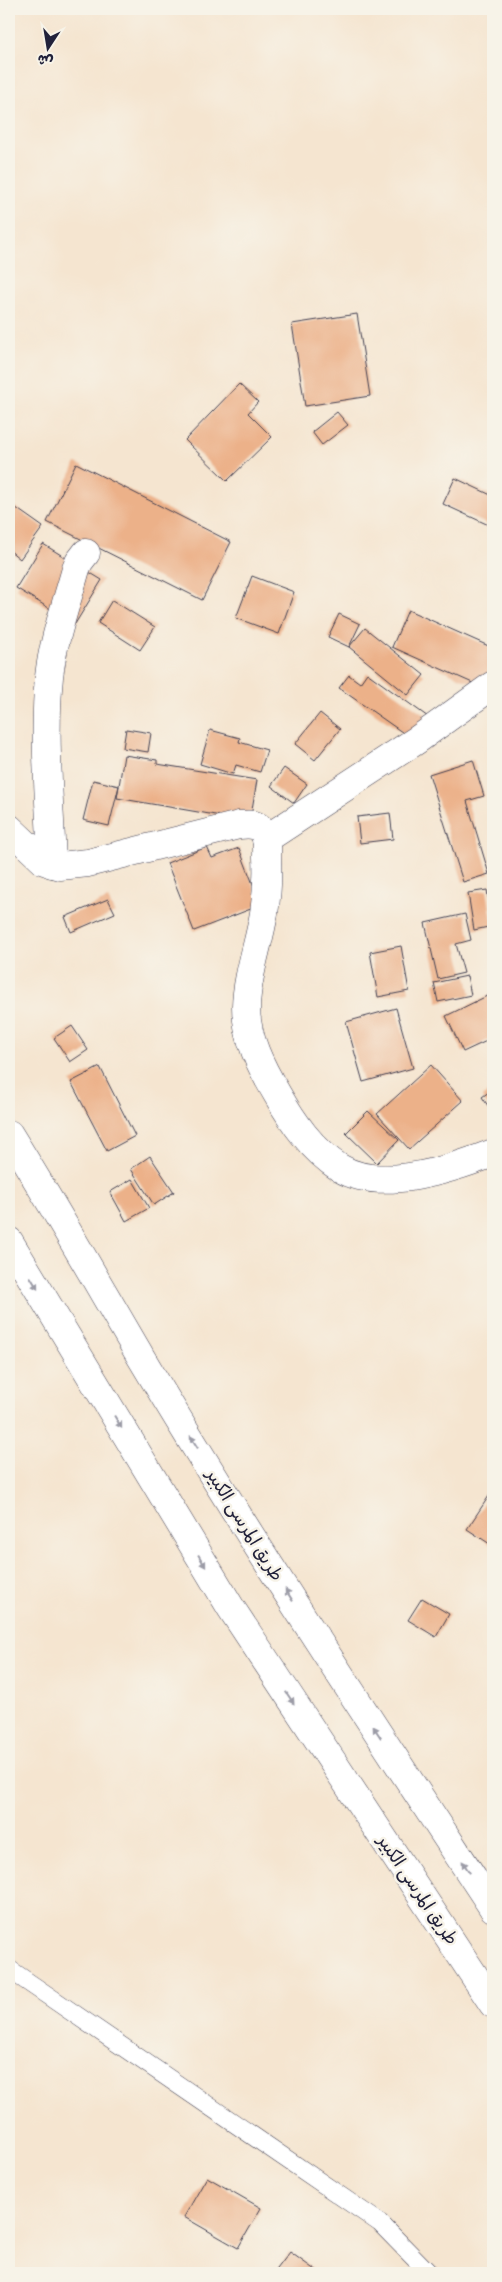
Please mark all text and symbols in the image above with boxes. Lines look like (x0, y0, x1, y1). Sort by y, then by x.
north arrow (22, 22, 72, 72)
text: ش (36, 47, 55, 70)
one-way arrow (29, 1276, 39, 1290)
one-way arrow (113, 1416, 122, 1429)
one-way arrow (189, 1436, 199, 1449)
street label: طريق المرسى الكبير (197, 1464, 287, 1587)
one-way arrow (198, 1555, 207, 1568)
one-way arrow (284, 1589, 293, 1602)
one-way arrow (285, 1691, 295, 1704)
one-way arrow (372, 1725, 382, 1738)
street label: طريق المرسى الكبير (369, 1830, 462, 1951)
one-way arrow (462, 1861, 471, 1874)

